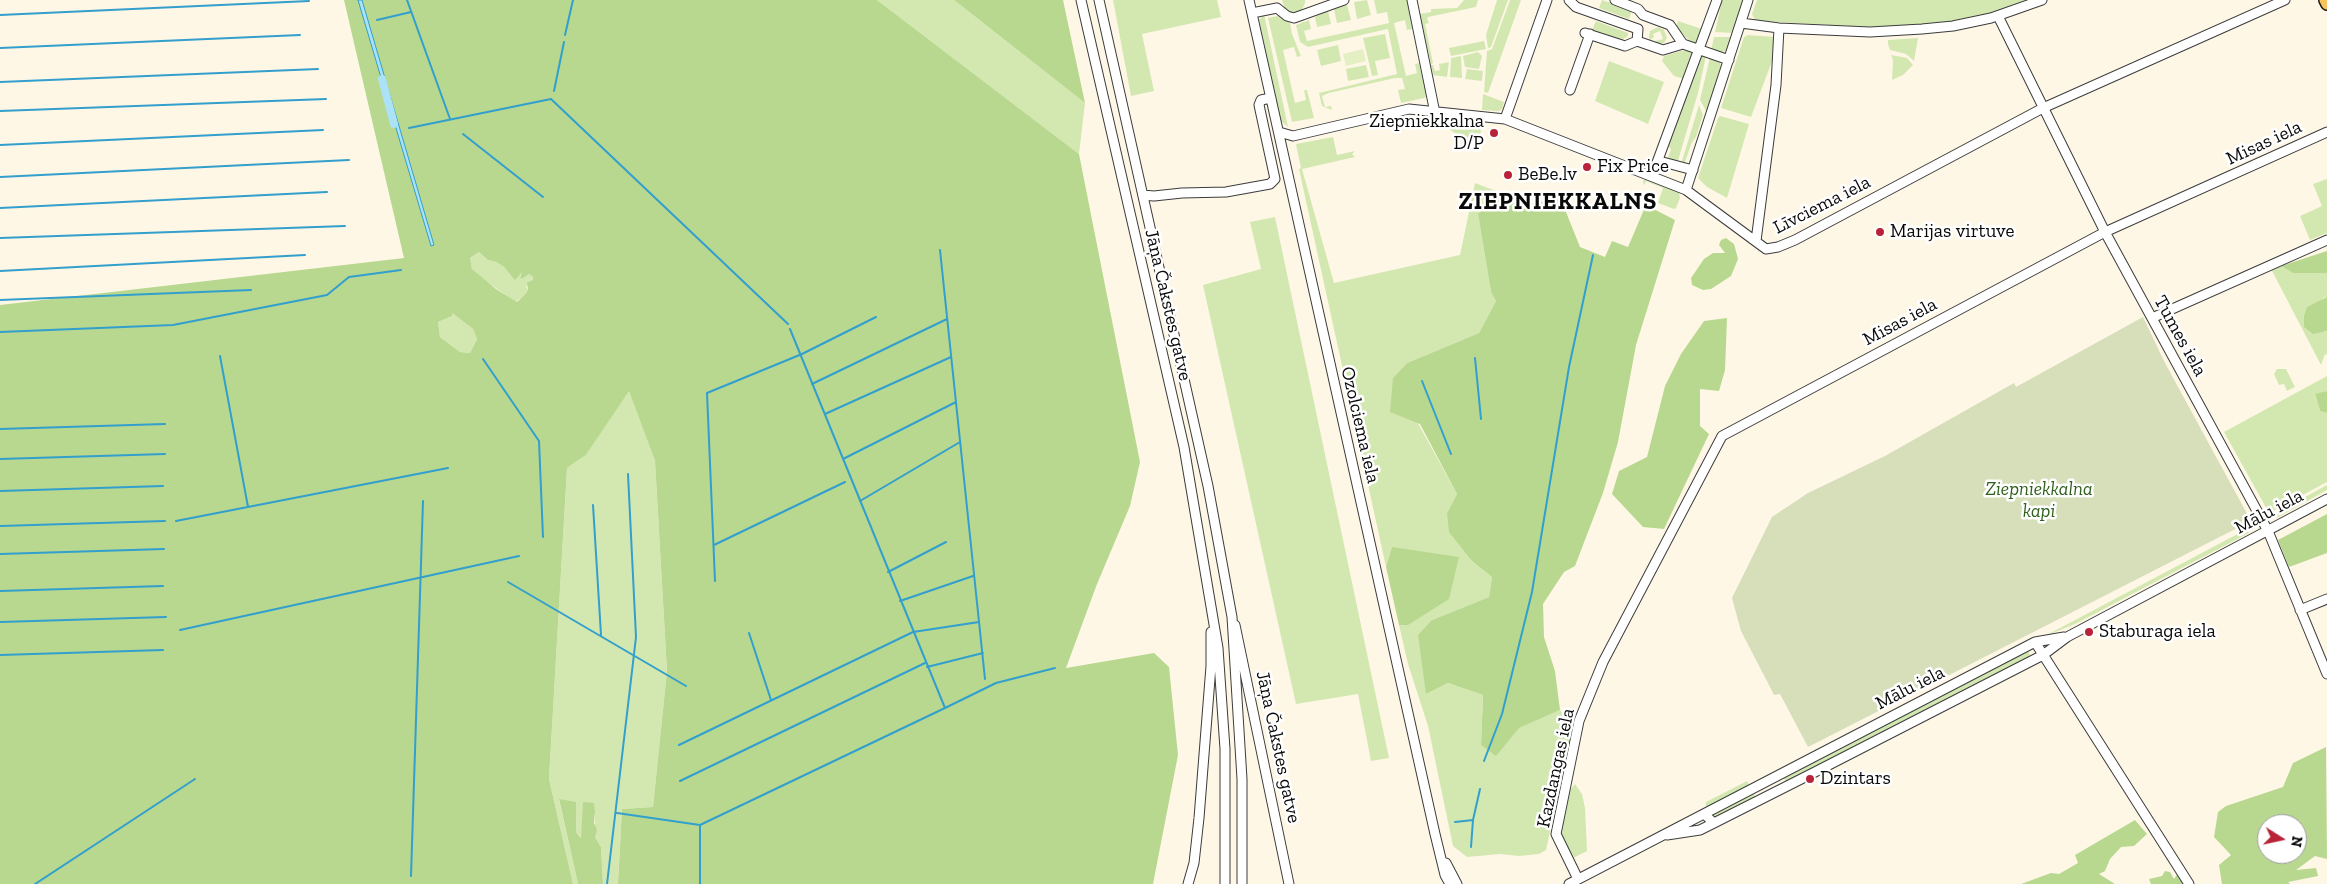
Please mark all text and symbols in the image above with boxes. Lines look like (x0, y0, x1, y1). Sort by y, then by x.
place label: Ziepniekkalna D/P (1369, 111, 1484, 155)
street label: Misas iela (2223, 116, 2305, 170)
marker: Ziepniekkalna D/P (1488, 127, 1500, 139)
place label: Fix Price (1597, 156, 1669, 178)
marker: Fix Price (1581, 161, 1593, 173)
place label: BeBe.lv (1518, 164, 1577, 186)
marker: BeBe.lv (1502, 169, 1514, 181)
street label: Līvciema iela (1770, 171, 1874, 239)
district label: ZIEPNIEKKALNS (1457, 188, 1659, 216)
place label: Marijas virtuve (1890, 221, 2014, 243)
marker: Marijas virtuve (1874, 226, 1886, 238)
street label: Jāņa Čakstes gatve (1139, 227, 1197, 383)
street label: Tumes iela (2148, 292, 2212, 380)
street label: Misas iela (1859, 293, 1941, 351)
street label: Ozolciema iela (1336, 365, 1384, 485)
park label: Ziepniekkalna kapi (1986, 479, 2092, 523)
street label: Mālu iela (2231, 485, 2307, 539)
place label: Staburaga iela (2099, 621, 2216, 643)
marker: Staburaga iela (2083, 626, 2095, 638)
street label: Mālu iela (1872, 661, 1948, 715)
street label: Jāņa Čakstes gatve (1251, 669, 1305, 825)
street label: Kazdangas iela (1532, 706, 1580, 830)
place label: Dzintars (1820, 768, 1891, 790)
marker: Dzintars (1804, 773, 1816, 785)
north arrow (2257, 814, 2307, 864)
text: N (2287, 835, 2306, 848)

